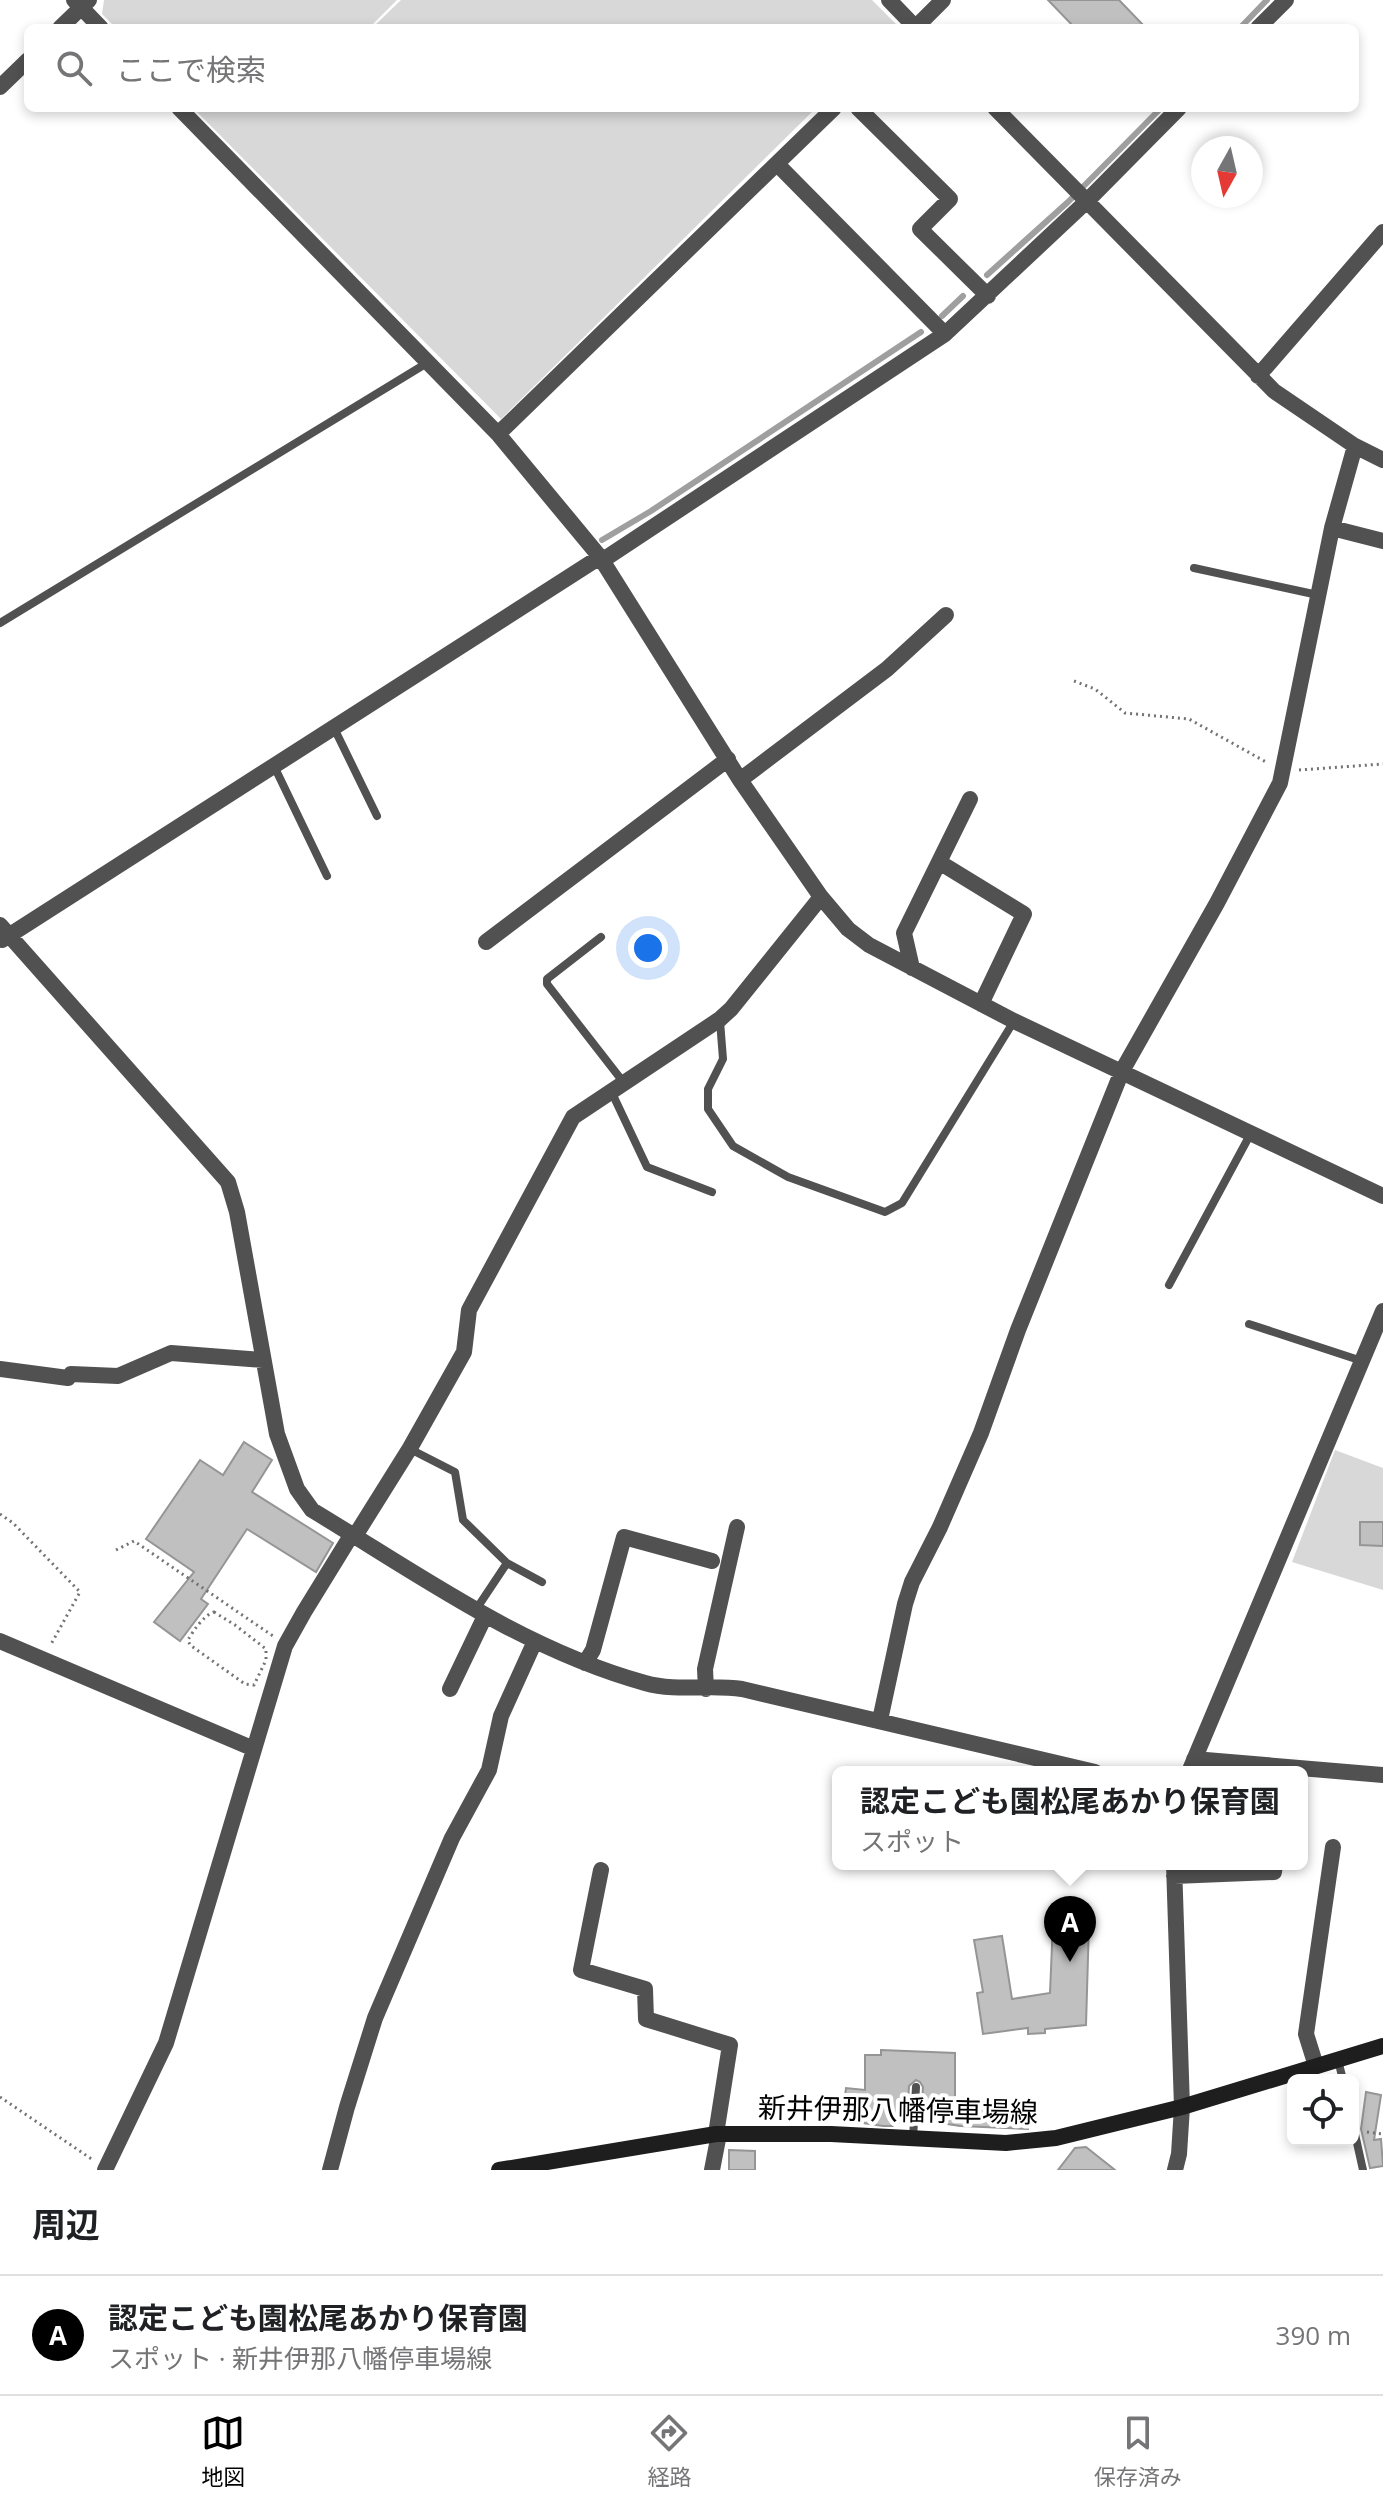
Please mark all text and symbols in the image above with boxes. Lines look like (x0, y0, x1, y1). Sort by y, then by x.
search box (24, 24, 1359, 112)
icon: search (52, 46, 96, 90)
text: ここで検索 (116, 49, 266, 90)
north arrow (1191, 136, 1263, 208)
your location (628, 928, 668, 968)
popup (832, 1766, 1308, 1870)
text: 認定こども園松尾あかり保育園 (860, 1780, 1280, 1821)
text: スポット (860, 1823, 964, 1859)
pin: A (1044, 1896, 1096, 1962)
map controls (1287, 2074, 1359, 2146)
button: locate (1287, 2074, 1359, 2146)
street label: 新井伊那八幡停車場線 (758, 2088, 1038, 2130)
text: 周辺 (32, 2201, 100, 2247)
text: 認定こども園松尾あかり保育園 (108, 2297, 528, 2338)
text: A (49, 2317, 67, 2353)
text: 390 m (1276, 2317, 1351, 2353)
text: スポット · 新井伊那八幡停車場線 (108, 2340, 492, 2376)
tab: 地図 (201, 2411, 245, 2491)
tab: 経路 (647, 2411, 692, 2491)
tab: 保存済み (1094, 2411, 1182, 2491)

